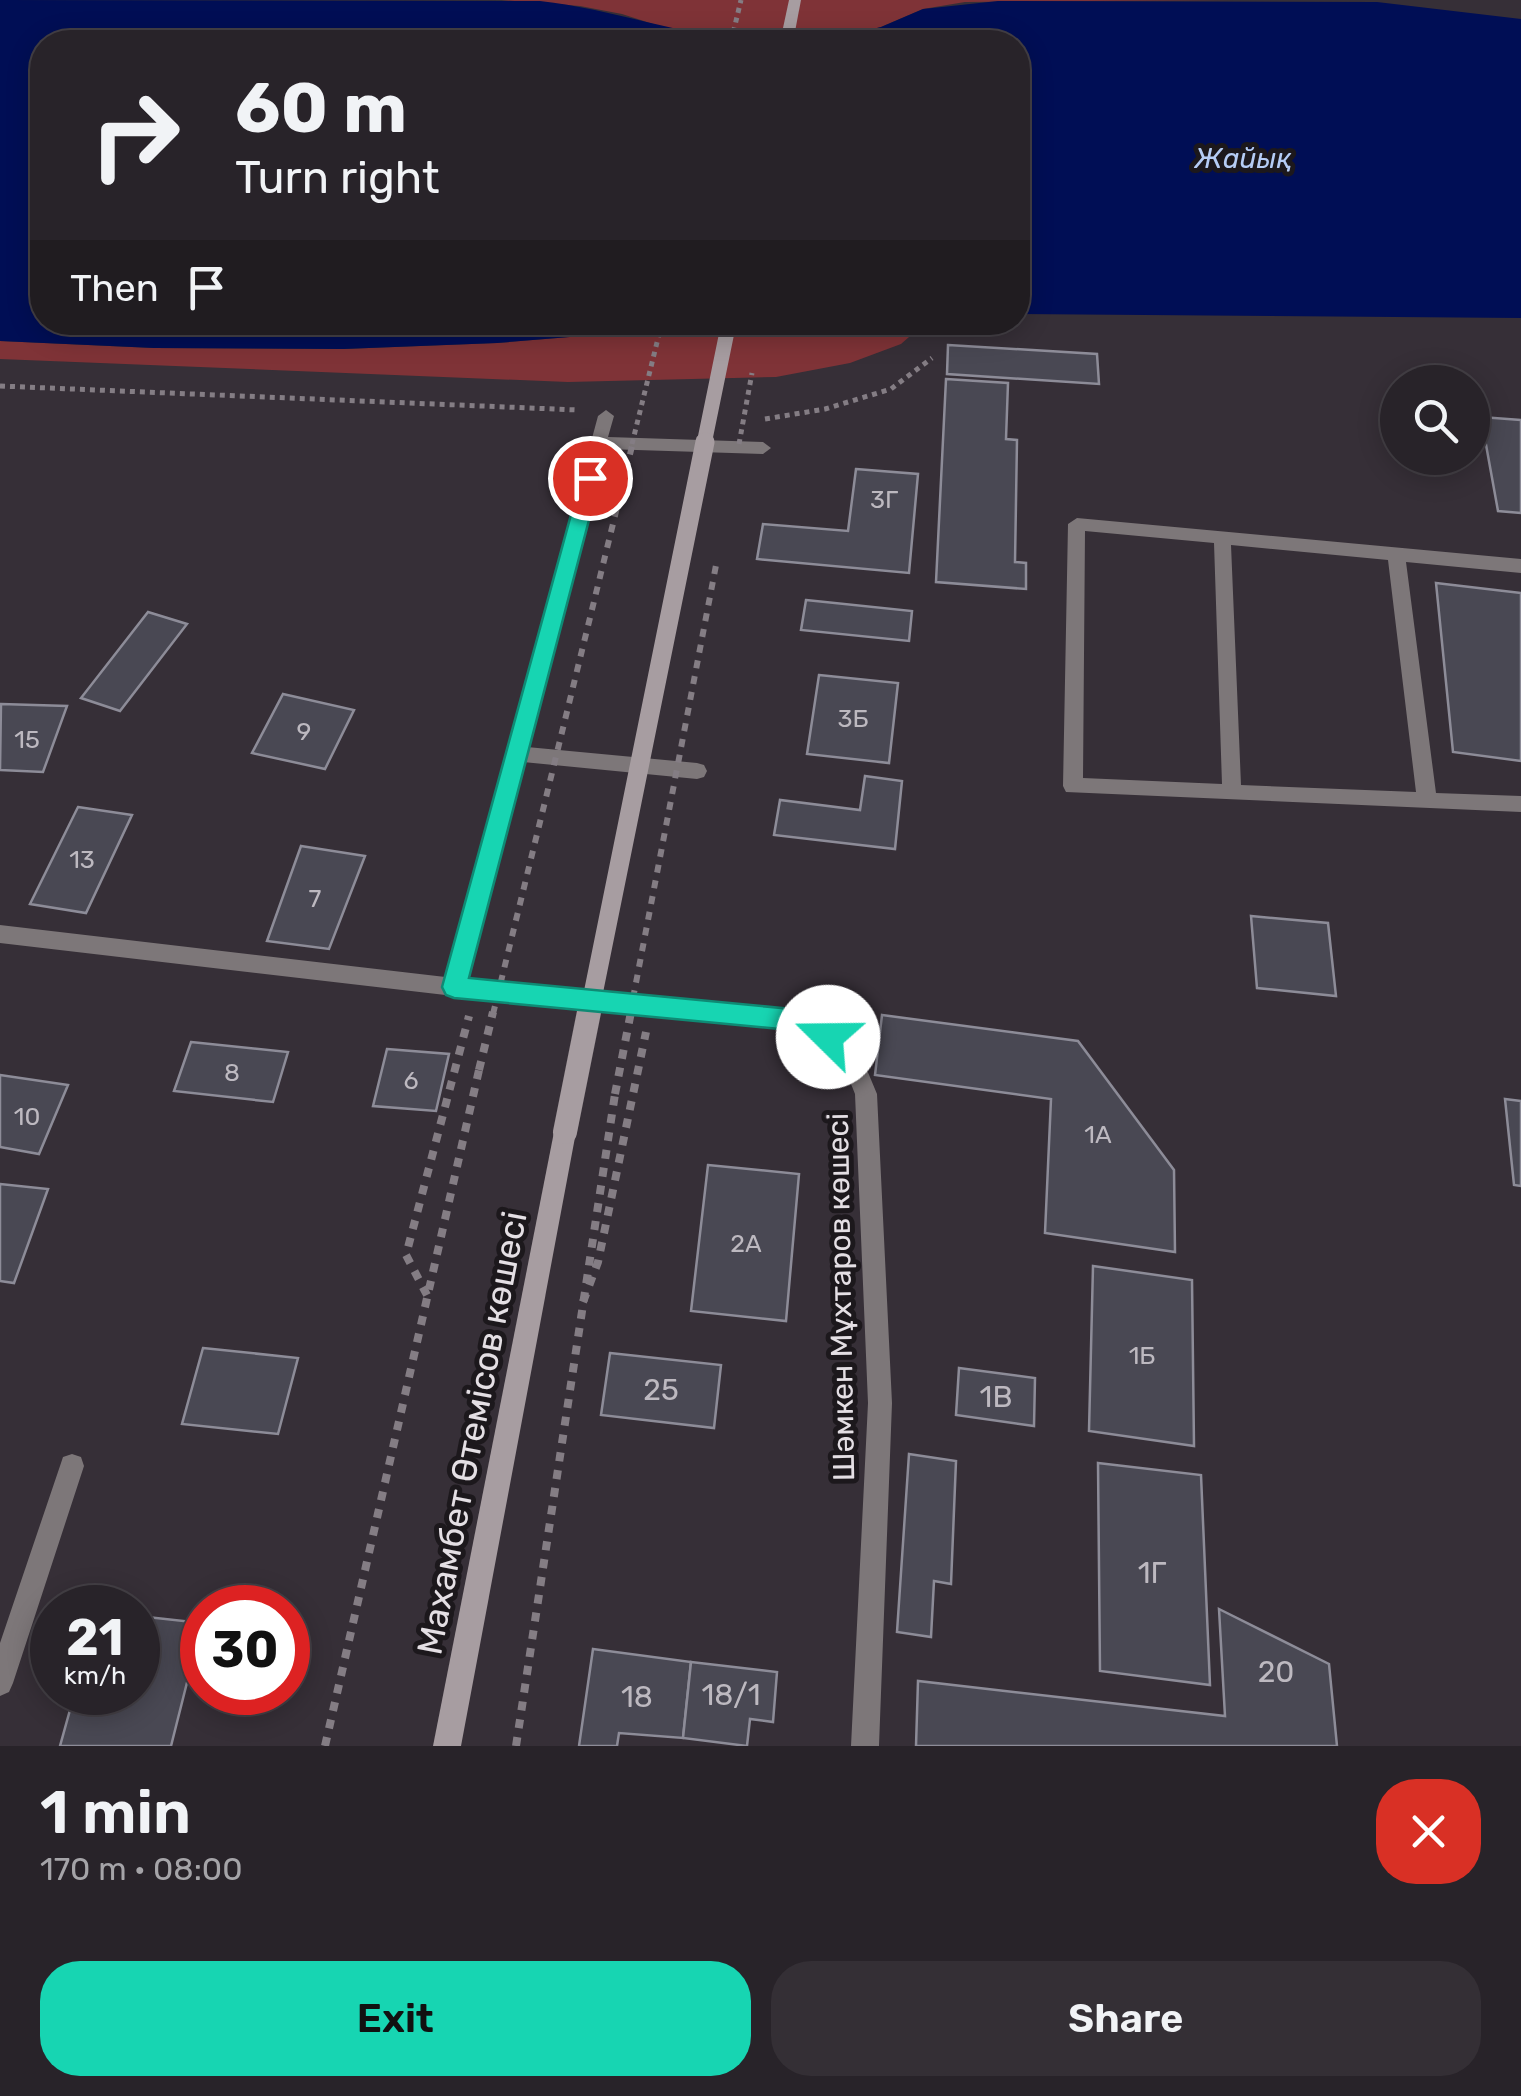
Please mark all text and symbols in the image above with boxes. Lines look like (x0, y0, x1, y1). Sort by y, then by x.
text: 60 m (235, 67, 407, 150)
icon: right (70, 70, 200, 200)
water label: Жайық (1194, 142, 1292, 175)
text: Turn right (235, 151, 439, 204)
icon: arrive (179, 260, 234, 315)
text: Then (70, 265, 159, 311)
map controls (1380, 365, 1490, 475)
button: search (1380, 365, 1490, 475)
pin (548, 436, 633, 521)
icon: arrive (563, 451, 618, 506)
house number: 3Г (870, 485, 898, 514)
house number: 3Б (837, 704, 869, 733)
house number: 9 (297, 717, 311, 746)
house number: 15 (14, 725, 40, 754)
house number: 13 (69, 845, 95, 874)
house number: 7 (309, 884, 322, 913)
position arrow (776, 985, 880, 1089)
house number: 8 (224, 1058, 240, 1087)
house number: 6 (403, 1066, 419, 1095)
house number: 10 (14, 1102, 40, 1131)
street label: Шәмкен Мұхтаров көшесі (820, 1112, 862, 1482)
house number: 1А (1084, 1120, 1112, 1149)
street label: Махамбет Өтемісов көшесі (408, 1208, 536, 1658)
house number: 2А (730, 1229, 762, 1258)
house number: 1Б (1129, 1341, 1155, 1370)
house number: 25 (643, 1372, 679, 1408)
house number: 1В (980, 1379, 1012, 1415)
house number: 1Г (1138, 1555, 1167, 1591)
speed limit sign: 30 (180, 1585, 310, 1715)
text: 21 (66, 1608, 124, 1668)
house number: 20 (1258, 1654, 1294, 1690)
text: km/h (64, 1661, 126, 1690)
house number: 18/1 (702, 1677, 760, 1713)
house number: 18 (621, 1679, 653, 1715)
text: 1 min (40, 1777, 191, 1848)
button: close (1376, 1779, 1481, 1884)
text: 170 m · 08:00 (40, 1850, 242, 1888)
button: Exit (40, 1961, 751, 2076)
button: Share (771, 1961, 1481, 2076)

